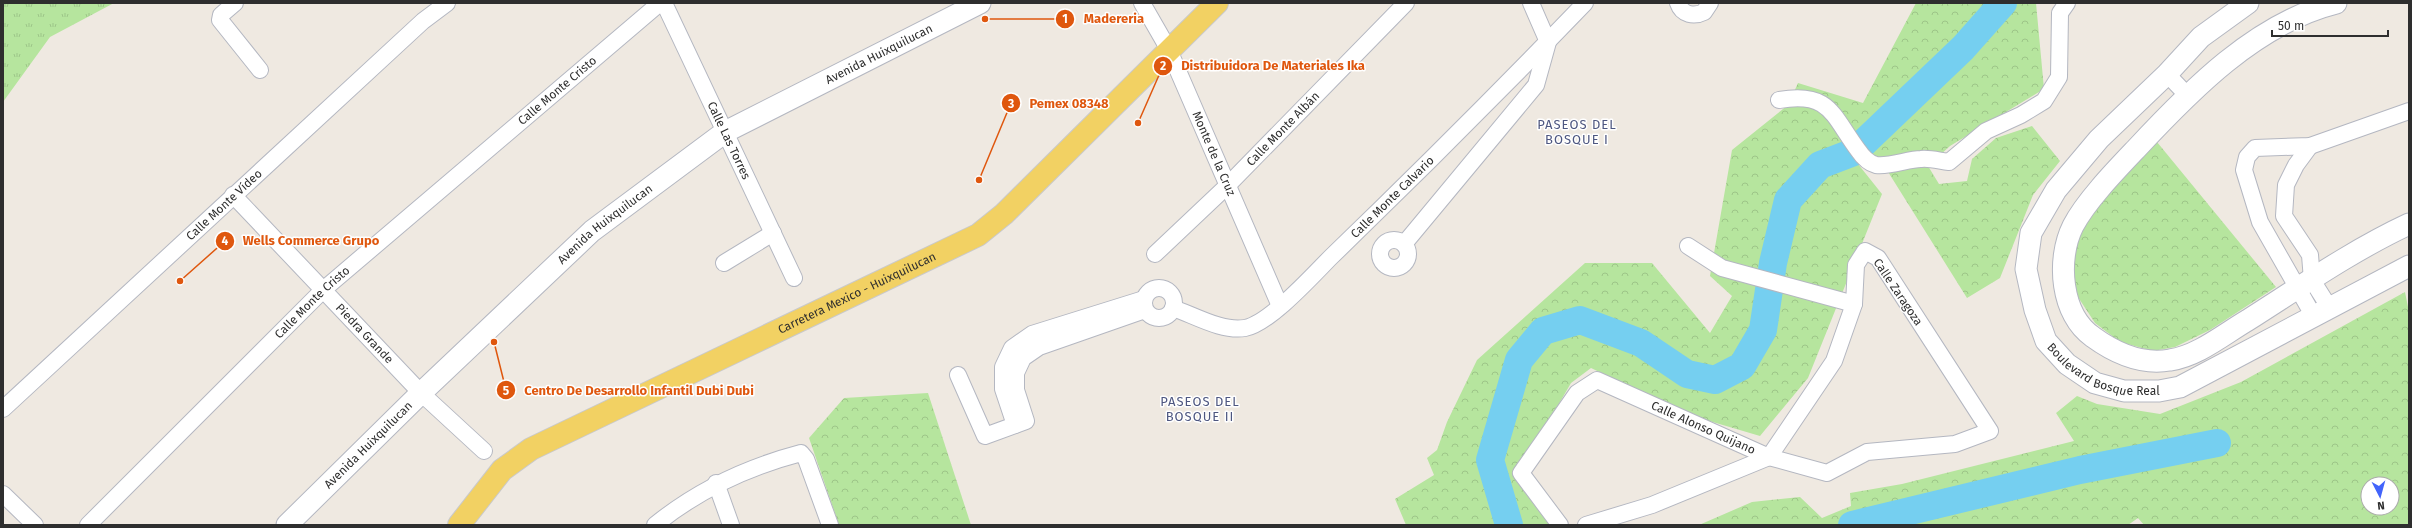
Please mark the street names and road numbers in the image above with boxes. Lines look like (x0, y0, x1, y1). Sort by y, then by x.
street label: Avenida Huixquilucan (823, 21, 935, 87)
street label: Calle Monte Cristo (515, 53, 599, 128)
street label: Calle Monte Albán (1244, 89, 1322, 169)
street label: Calle Las Torres (705, 99, 754, 182)
street label: Monte de la Cruz (1189, 109, 1238, 198)
street label: Calle Monte Calvario (1348, 153, 1437, 241)
street label: Calle Monte Vídeo (183, 166, 265, 243)
street label: Avenida Huixquilucan (555, 182, 655, 267)
street label: Carretera Mexico - Huixquilucan (776, 249, 938, 337)
street label: Calle Zaragoza (1871, 256, 1925, 328)
street label: Calle Monte Cristo (272, 263, 353, 341)
street label: Piedra Grande (333, 301, 396, 366)
street label: Boulevard Bosque Real (2044, 340, 2160, 398)
street label: Calle Alonso Quijano (1649, 398, 1758, 457)
street label: Avenida Huixquilucan (321, 399, 415, 491)

